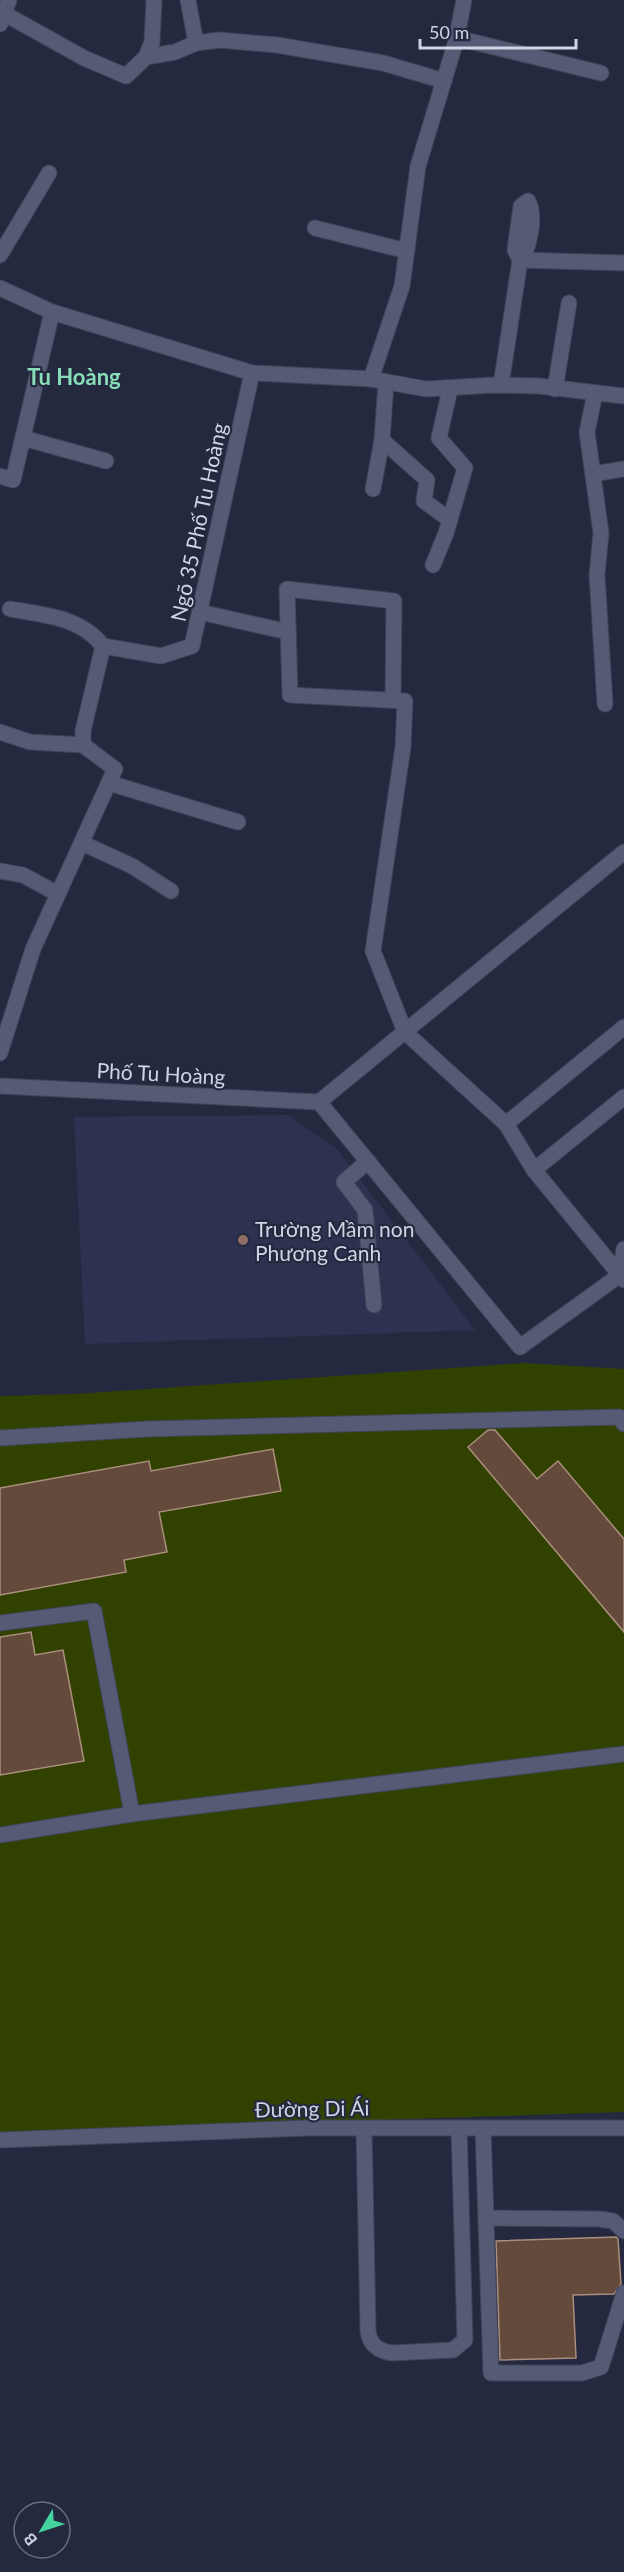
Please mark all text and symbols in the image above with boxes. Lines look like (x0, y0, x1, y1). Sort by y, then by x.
scale bar (420, 12, 576, 50)
text: 50 m (429, 21, 469, 43)
district label: Tu Hoàng (27, 363, 121, 390)
street label: Ngõ 35 Phố Tu Hoàng (165, 420, 231, 624)
street label: Phố Tu Hoàng (96, 1057, 226, 1089)
place label: Trường Mầm non Phương Canh (255, 1216, 414, 1265)
marker: Trường Mầm non Phương Canh (236, 1233, 250, 1247)
street label: Đường Di Ái (254, 2095, 370, 2121)
north arrow (12, 2500, 72, 2560)
text: B (19, 2530, 41, 2550)

